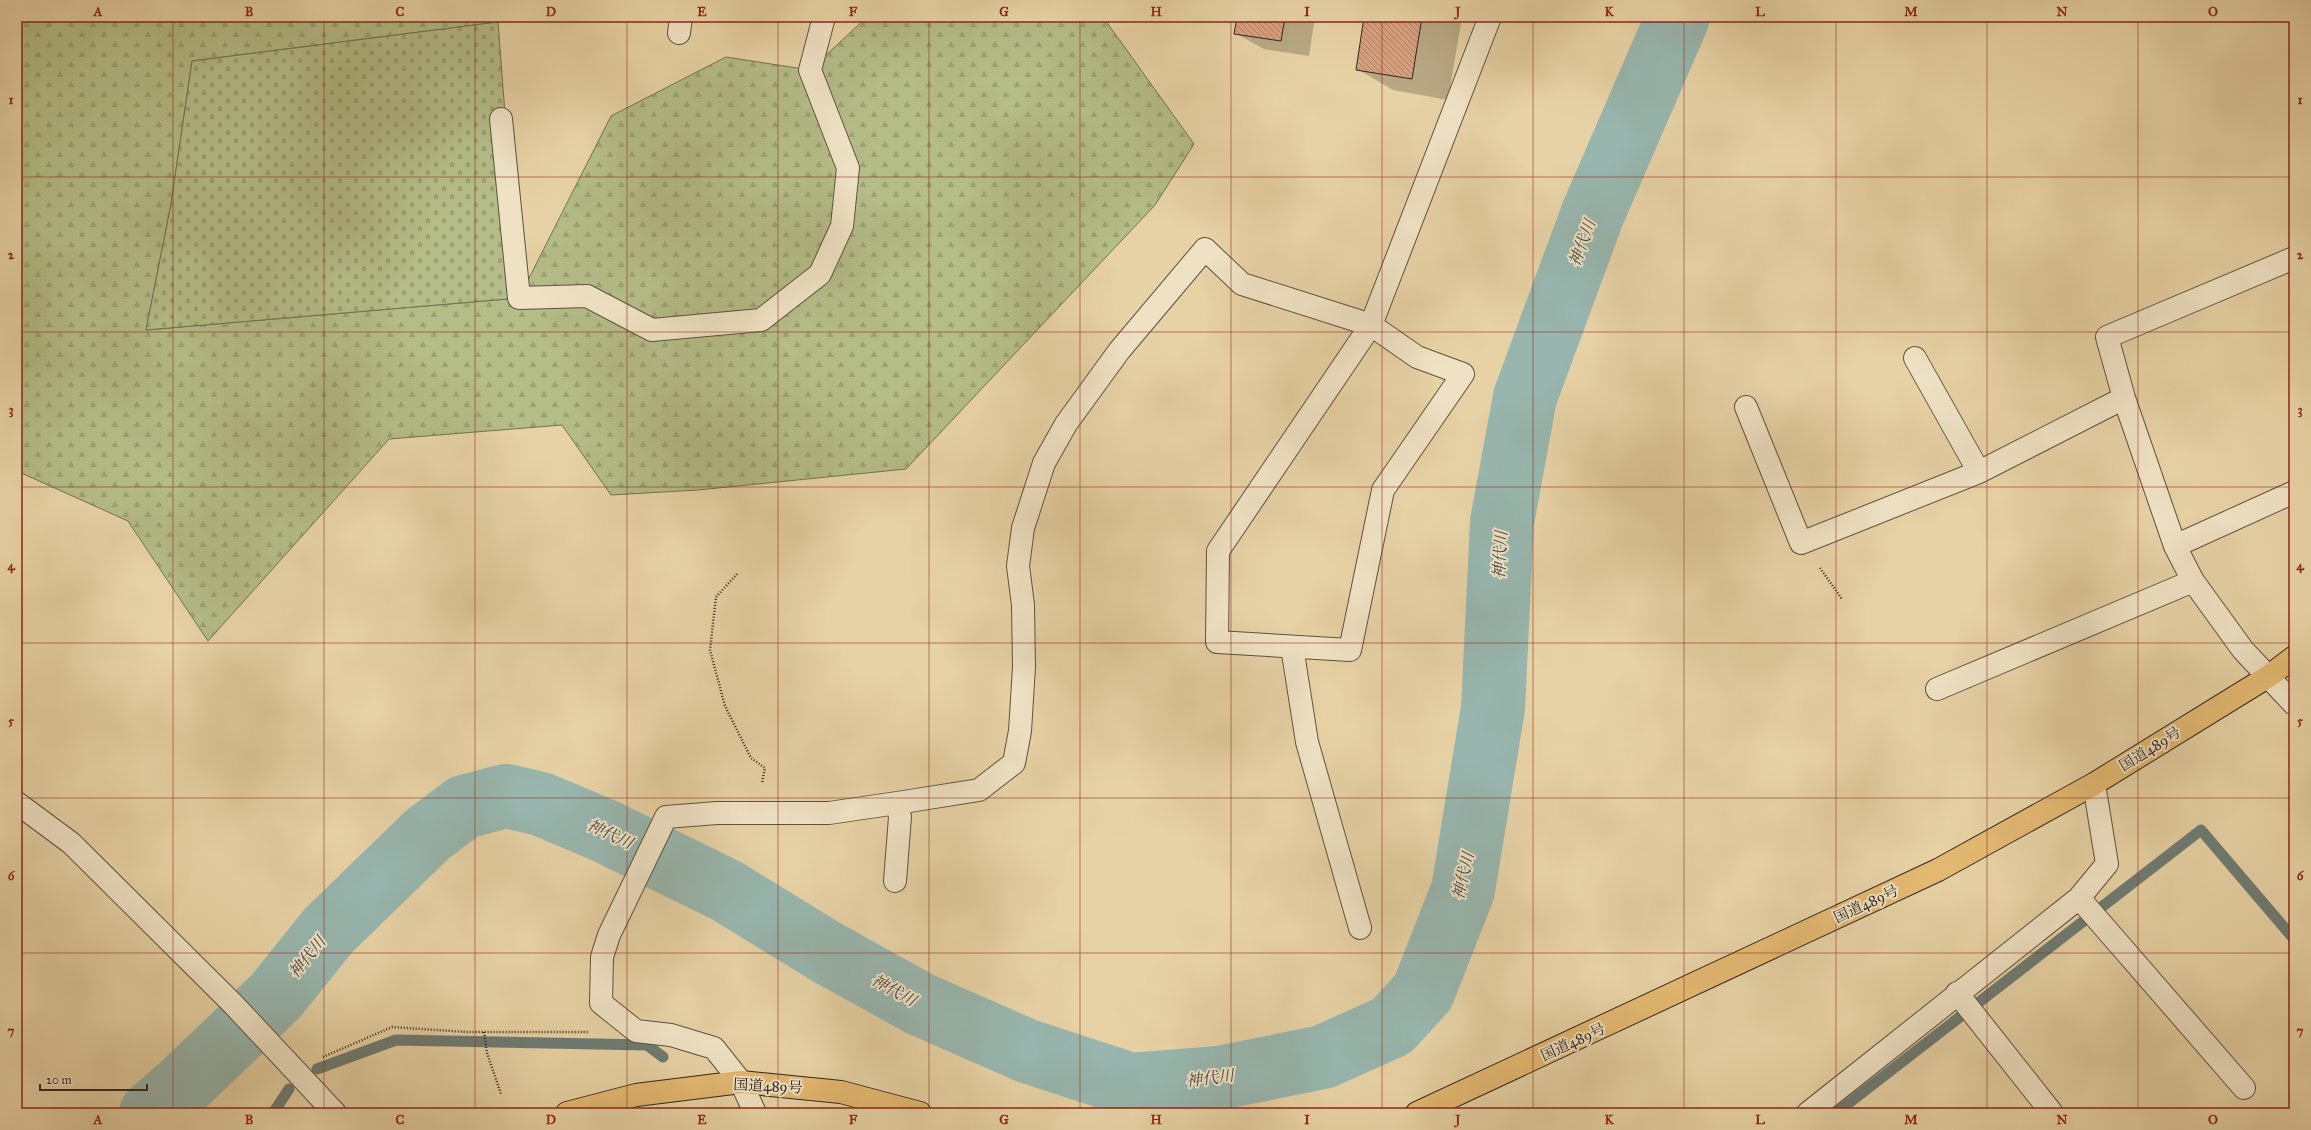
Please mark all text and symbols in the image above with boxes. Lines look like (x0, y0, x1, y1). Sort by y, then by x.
text: A (93, 4, 103, 20)
text: B (245, 4, 254, 20)
text: C (396, 4, 405, 20)
text: D (546, 4, 556, 20)
text: E (697, 4, 707, 20)
text: F (849, 4, 858, 20)
text: G (999, 4, 1009, 20)
text: H (1150, 4, 1162, 20)
text: I (1304, 4, 1310, 20)
text: J (1453, 4, 1461, 20)
text: K (1604, 4, 1614, 20)
text: L (1755, 4, 1765, 20)
text: M (1904, 4, 1918, 20)
text: N (2056, 4, 2068, 20)
text: O (2208, 4, 2218, 20)
text: 1 (8, 92, 14, 108)
text: 1 (2297, 92, 2303, 108)
water label: 神代川 (1565, 215, 1600, 269)
text: 2 (8, 247, 15, 263)
text: 2 (2297, 247, 2304, 263)
text: 3 (8, 402, 14, 418)
text: 3 (2297, 402, 2303, 418)
water label: 神代川 (1489, 529, 1511, 579)
text: 4 (7, 558, 15, 574)
text: 4 (2296, 558, 2304, 574)
text: 5 (8, 713, 15, 729)
text: 5 (2297, 713, 2304, 729)
street label: 国道489号 (2116, 723, 2184, 775)
water label: 神代川 (584, 815, 638, 854)
water label: 神代川 (1448, 849, 1478, 902)
text: 6 (8, 868, 16, 884)
text: 6 (2297, 868, 2305, 884)
street label: 国道489号 (1831, 881, 1901, 927)
water label: 神代川 (285, 931, 331, 982)
water label: 神代川 (868, 970, 921, 1011)
street label: 国道489号 (1538, 1019, 1608, 1065)
text: 7 (8, 1023, 15, 1039)
text: 7 (2297, 1023, 2304, 1039)
water label: 神代川 (1185, 1065, 1237, 1090)
scale bar (40, 1066, 147, 1092)
text: 20 m (46, 1073, 72, 1087)
street label: 国道489号 (733, 1075, 803, 1097)
text: A (93, 1112, 103, 1128)
text: B (245, 1112, 254, 1128)
text: C (396, 1112, 405, 1128)
text: D (546, 1112, 556, 1128)
text: E (697, 1112, 707, 1128)
text: F (849, 1112, 858, 1128)
text: G (999, 1112, 1009, 1128)
text: H (1150, 1112, 1162, 1128)
text: I (1304, 1112, 1310, 1128)
text: J (1453, 1112, 1461, 1128)
text: K (1604, 1112, 1614, 1128)
text: L (1755, 1112, 1765, 1128)
text: M (1904, 1112, 1918, 1128)
text: N (2056, 1112, 2068, 1128)
text: O (2208, 1112, 2218, 1128)

